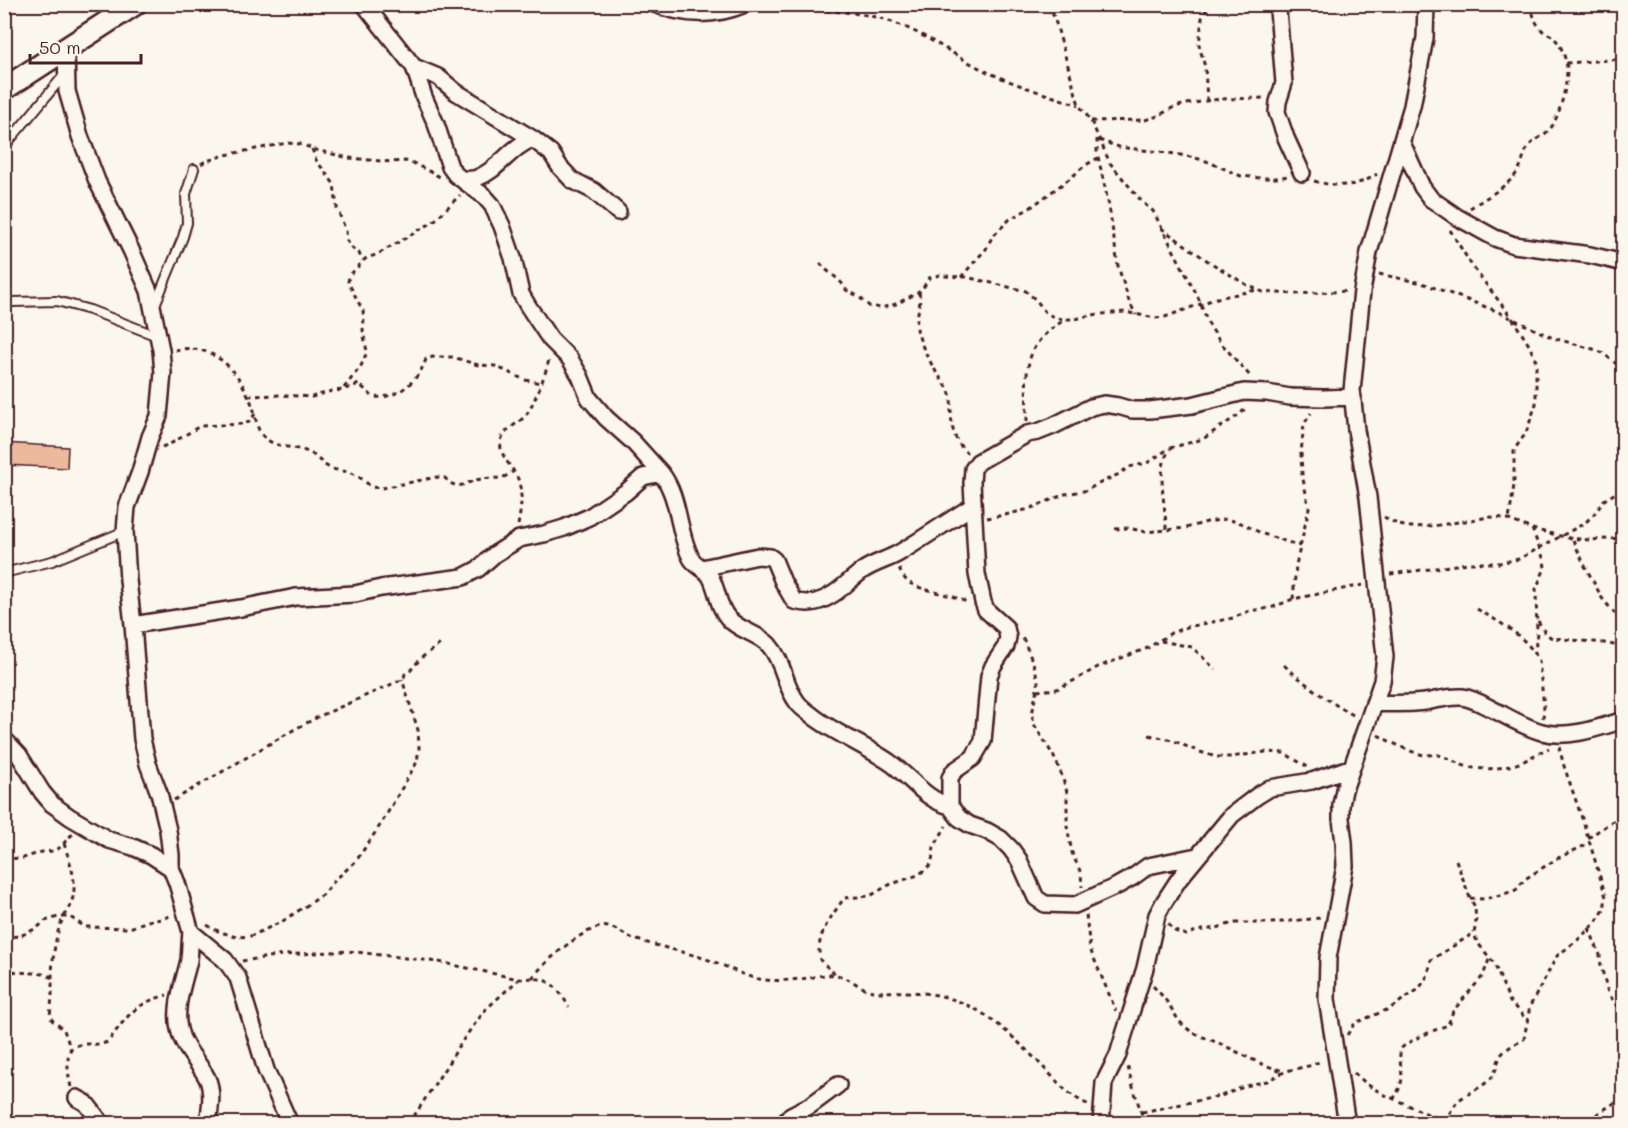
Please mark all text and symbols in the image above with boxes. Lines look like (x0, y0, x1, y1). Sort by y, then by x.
scale bar (30, 27, 141, 65)
text: 50 m (39, 35, 81, 59)

